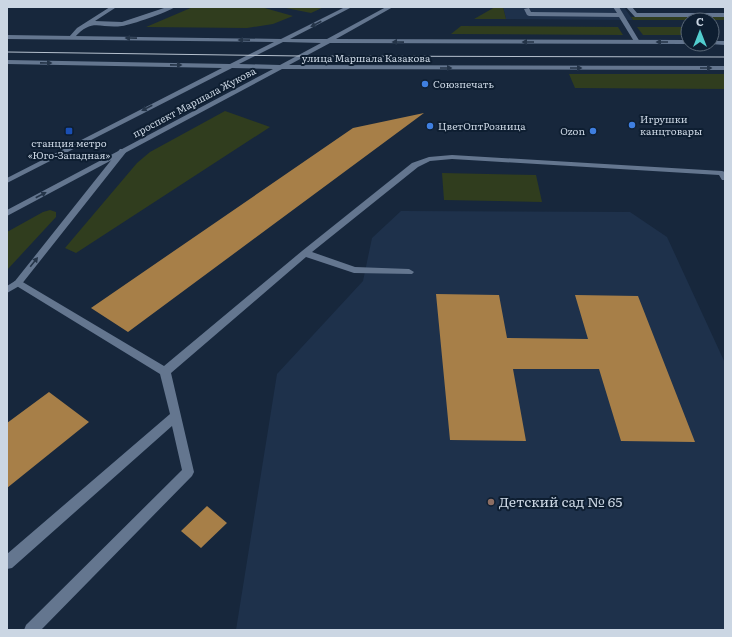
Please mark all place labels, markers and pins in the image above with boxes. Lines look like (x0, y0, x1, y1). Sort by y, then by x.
place label: Союзпечать (433, 76, 495, 91)
marker: Союзпечать (420, 79, 430, 89)
place label: Игрушки канцтовары (640, 111, 702, 138)
place label: ЦветОптРозница (438, 118, 526, 133)
marker: Игрушки канцтовары (627, 120, 637, 130)
marker: ЦветОптРозница (425, 121, 435, 131)
place label: Ozon (560, 123, 585, 138)
marker: станция метро «Юго-Западная» (64, 126, 74, 136)
marker: Ozon (588, 126, 598, 136)
place label: станция метро «Юго-Западная» (28, 135, 110, 162)
place label: Детский сад № 65 (499, 491, 622, 511)
marker: Детский сад № 65 (486, 497, 496, 507)

